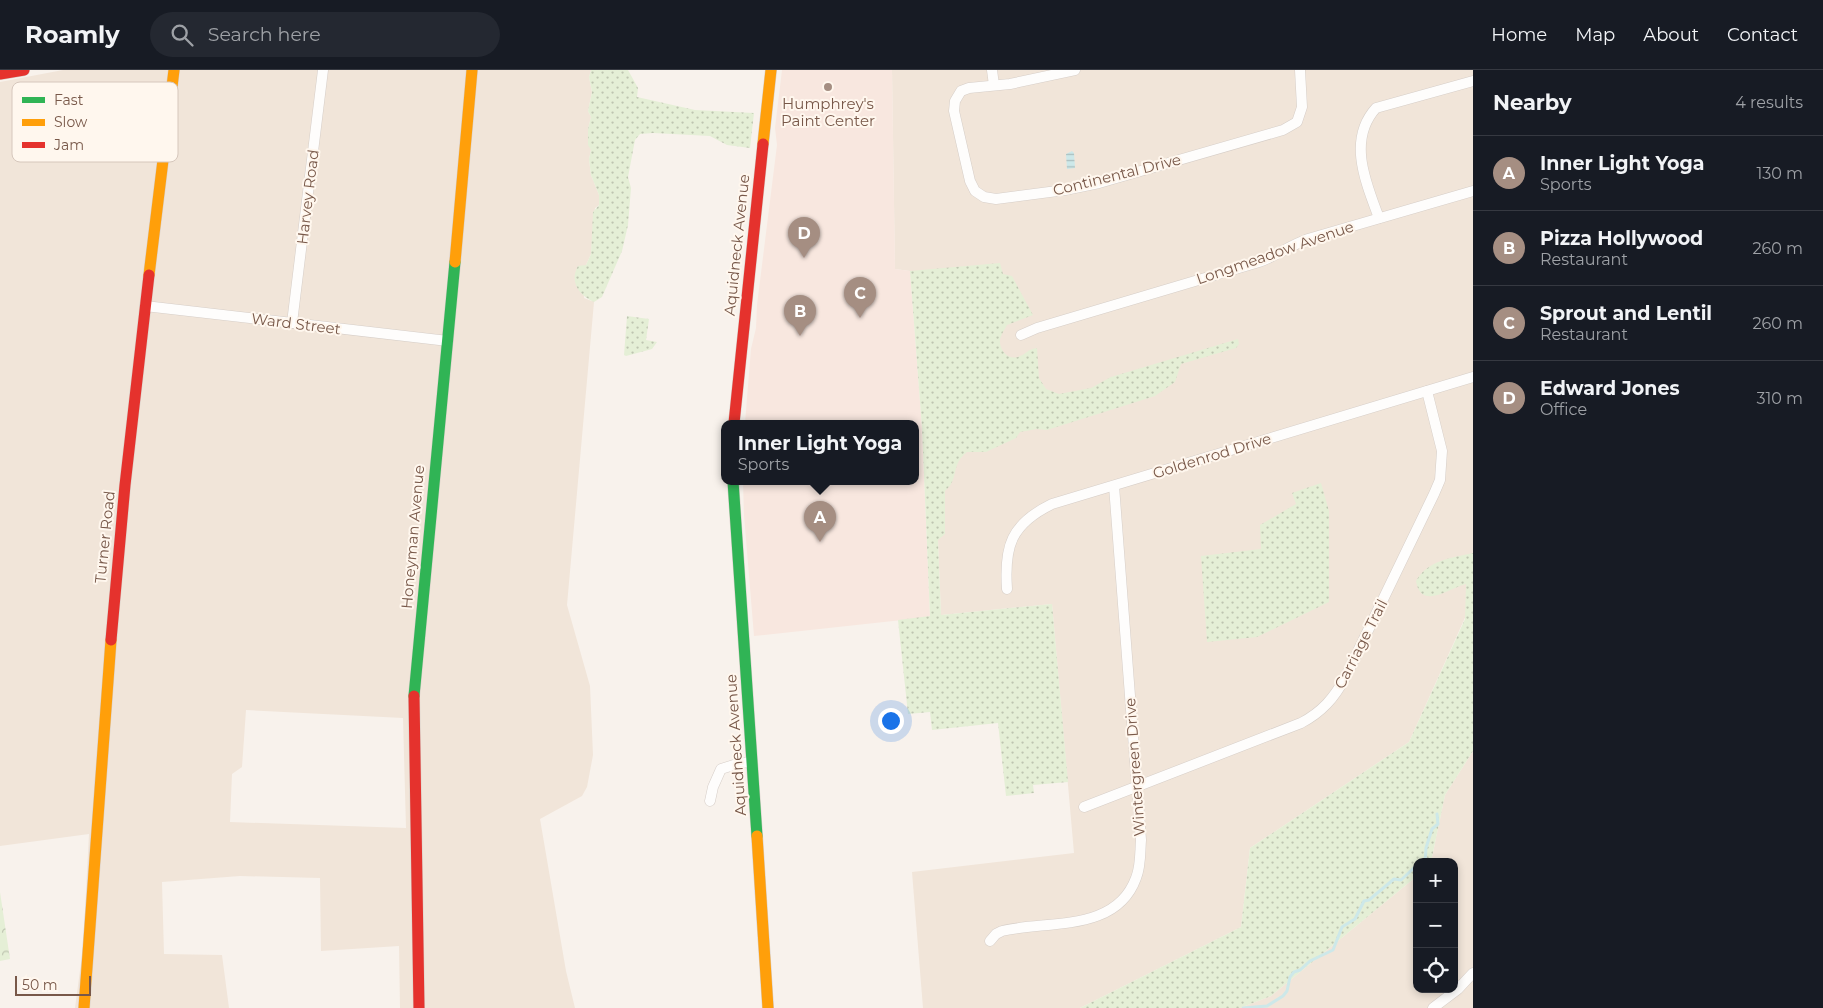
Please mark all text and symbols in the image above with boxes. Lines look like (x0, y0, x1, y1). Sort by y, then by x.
search box (150, 12, 500, 57)
text: Roamly (25, 20, 120, 49)
icon: search (168, 21, 196, 49)
text: Search here (208, 23, 321, 46)
text: Home (1491, 24, 1547, 46)
text: Map (1575, 24, 1615, 46)
text: About (1643, 24, 1699, 46)
text: Contact (1727, 24, 1798, 46)
marker: Humphrey's Paint Center (822, 81, 834, 93)
legend (12, 82, 178, 162)
text: Nearby (1493, 90, 1572, 115)
text: Fast (54, 91, 84, 109)
text: 4 results (1735, 93, 1803, 112)
place label: Humphrey's Paint Center (781, 94, 875, 130)
text: Slow (54, 113, 88, 131)
text: Jam (53, 136, 84, 154)
street label: Harvey Road (292, 148, 323, 245)
street label: Continental Drive (1051, 149, 1183, 200)
text: Inner Light Yoga (1540, 152, 1705, 175)
text: A (1503, 164, 1515, 183)
text: 130 m (1756, 164, 1803, 183)
street label: Aquidneck Avenue (720, 173, 753, 317)
text: Sports (1540, 175, 1592, 194)
pin: D (788, 217, 820, 258)
street label: Longmeadow Avenue (1194, 217, 1356, 288)
text: Pizza Hollywood (1540, 227, 1703, 250)
text: B (1503, 239, 1515, 258)
text: 260 m (1752, 239, 1803, 258)
text: Restaurant (1540, 250, 1628, 269)
pin: C (844, 277, 876, 318)
pin: B (784, 295, 816, 336)
text: Sprout and Lentil (1540, 302, 1712, 325)
street label: Ward Street (250, 309, 342, 338)
text: C (1503, 314, 1515, 333)
text: 260 m (1752, 314, 1803, 333)
text: Restaurant (1540, 325, 1628, 344)
text: Edward Jones (1540, 377, 1680, 400)
text: D (1502, 389, 1516, 408)
text: 310 m (1756, 389, 1803, 408)
text: Office (1540, 400, 1587, 419)
popup (721, 420, 919, 485)
street label: Goldenrod Drive (1150, 428, 1273, 483)
text: Inner Light Yoga (738, 432, 902, 455)
text: Sports (738, 455, 789, 474)
street label: Honeyman Avenue (397, 464, 428, 610)
street label: Turner Road (90, 490, 119, 584)
pin: A (804, 501, 836, 542)
street label: Carriage Trail (1330, 596, 1391, 692)
street label: Aquidneck Avenue (721, 673, 750, 817)
street label: Wintergreen Drive (1120, 697, 1149, 837)
your location (878, 708, 904, 734)
map controls (1413, 858, 1458, 993)
button: + (1413, 858, 1458, 903)
button: − (1413, 903, 1458, 948)
button: locate (1413, 948, 1458, 993)
scale bar (15, 973, 91, 996)
text: 50 m (22, 976, 58, 994)

